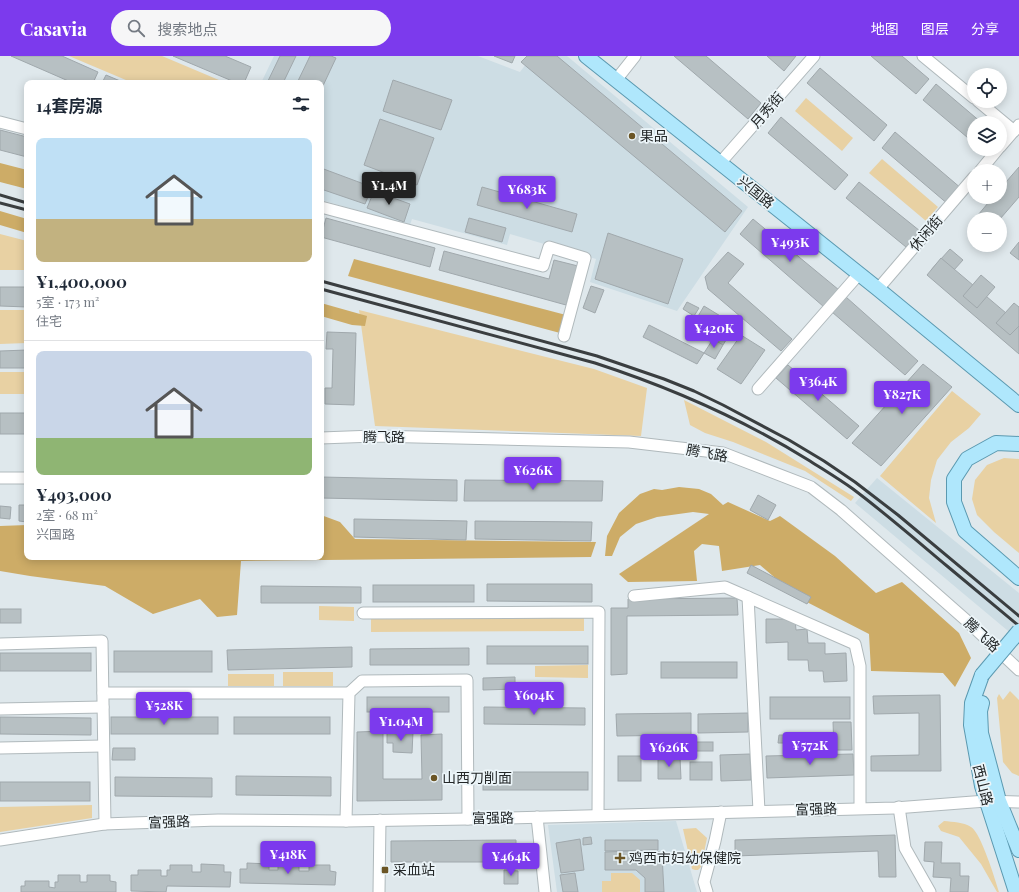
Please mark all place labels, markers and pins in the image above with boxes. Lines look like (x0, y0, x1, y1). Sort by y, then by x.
place label: 果品 (640, 126, 668, 145)
marker: 果品 (627, 131, 637, 141)
pin: ¥1.4M (361, 172, 417, 206)
pin: ¥683K (499, 176, 555, 210)
pin: ¥493K (762, 229, 818, 263)
pin: ¥420K (686, 315, 742, 349)
pin: ¥364K (790, 368, 846, 402)
pin: ¥827K (874, 381, 930, 415)
pin: ¥626K (505, 457, 561, 491)
pin: ¥604K (506, 682, 562, 716)
pin: ¥528K (136, 692, 192, 726)
pin: ¥1.04M (368, 708, 434, 742)
pin: ¥572K (782, 732, 838, 766)
pin: ¥626K (641, 734, 697, 768)
place label: 山西刀削面 (442, 768, 512, 787)
marker: 山西刀削面 (429, 773, 439, 783)
pin: ¥418K (260, 841, 316, 875)
pin: ¥464K (483, 843, 539, 877)
place label: 鸡西市妇幼保健院 (629, 848, 741, 867)
marker: 鸡西市妇幼保健院 (614, 852, 626, 864)
place label: 采血站 (393, 860, 435, 879)
marker: 采血站 (380, 865, 390, 875)

